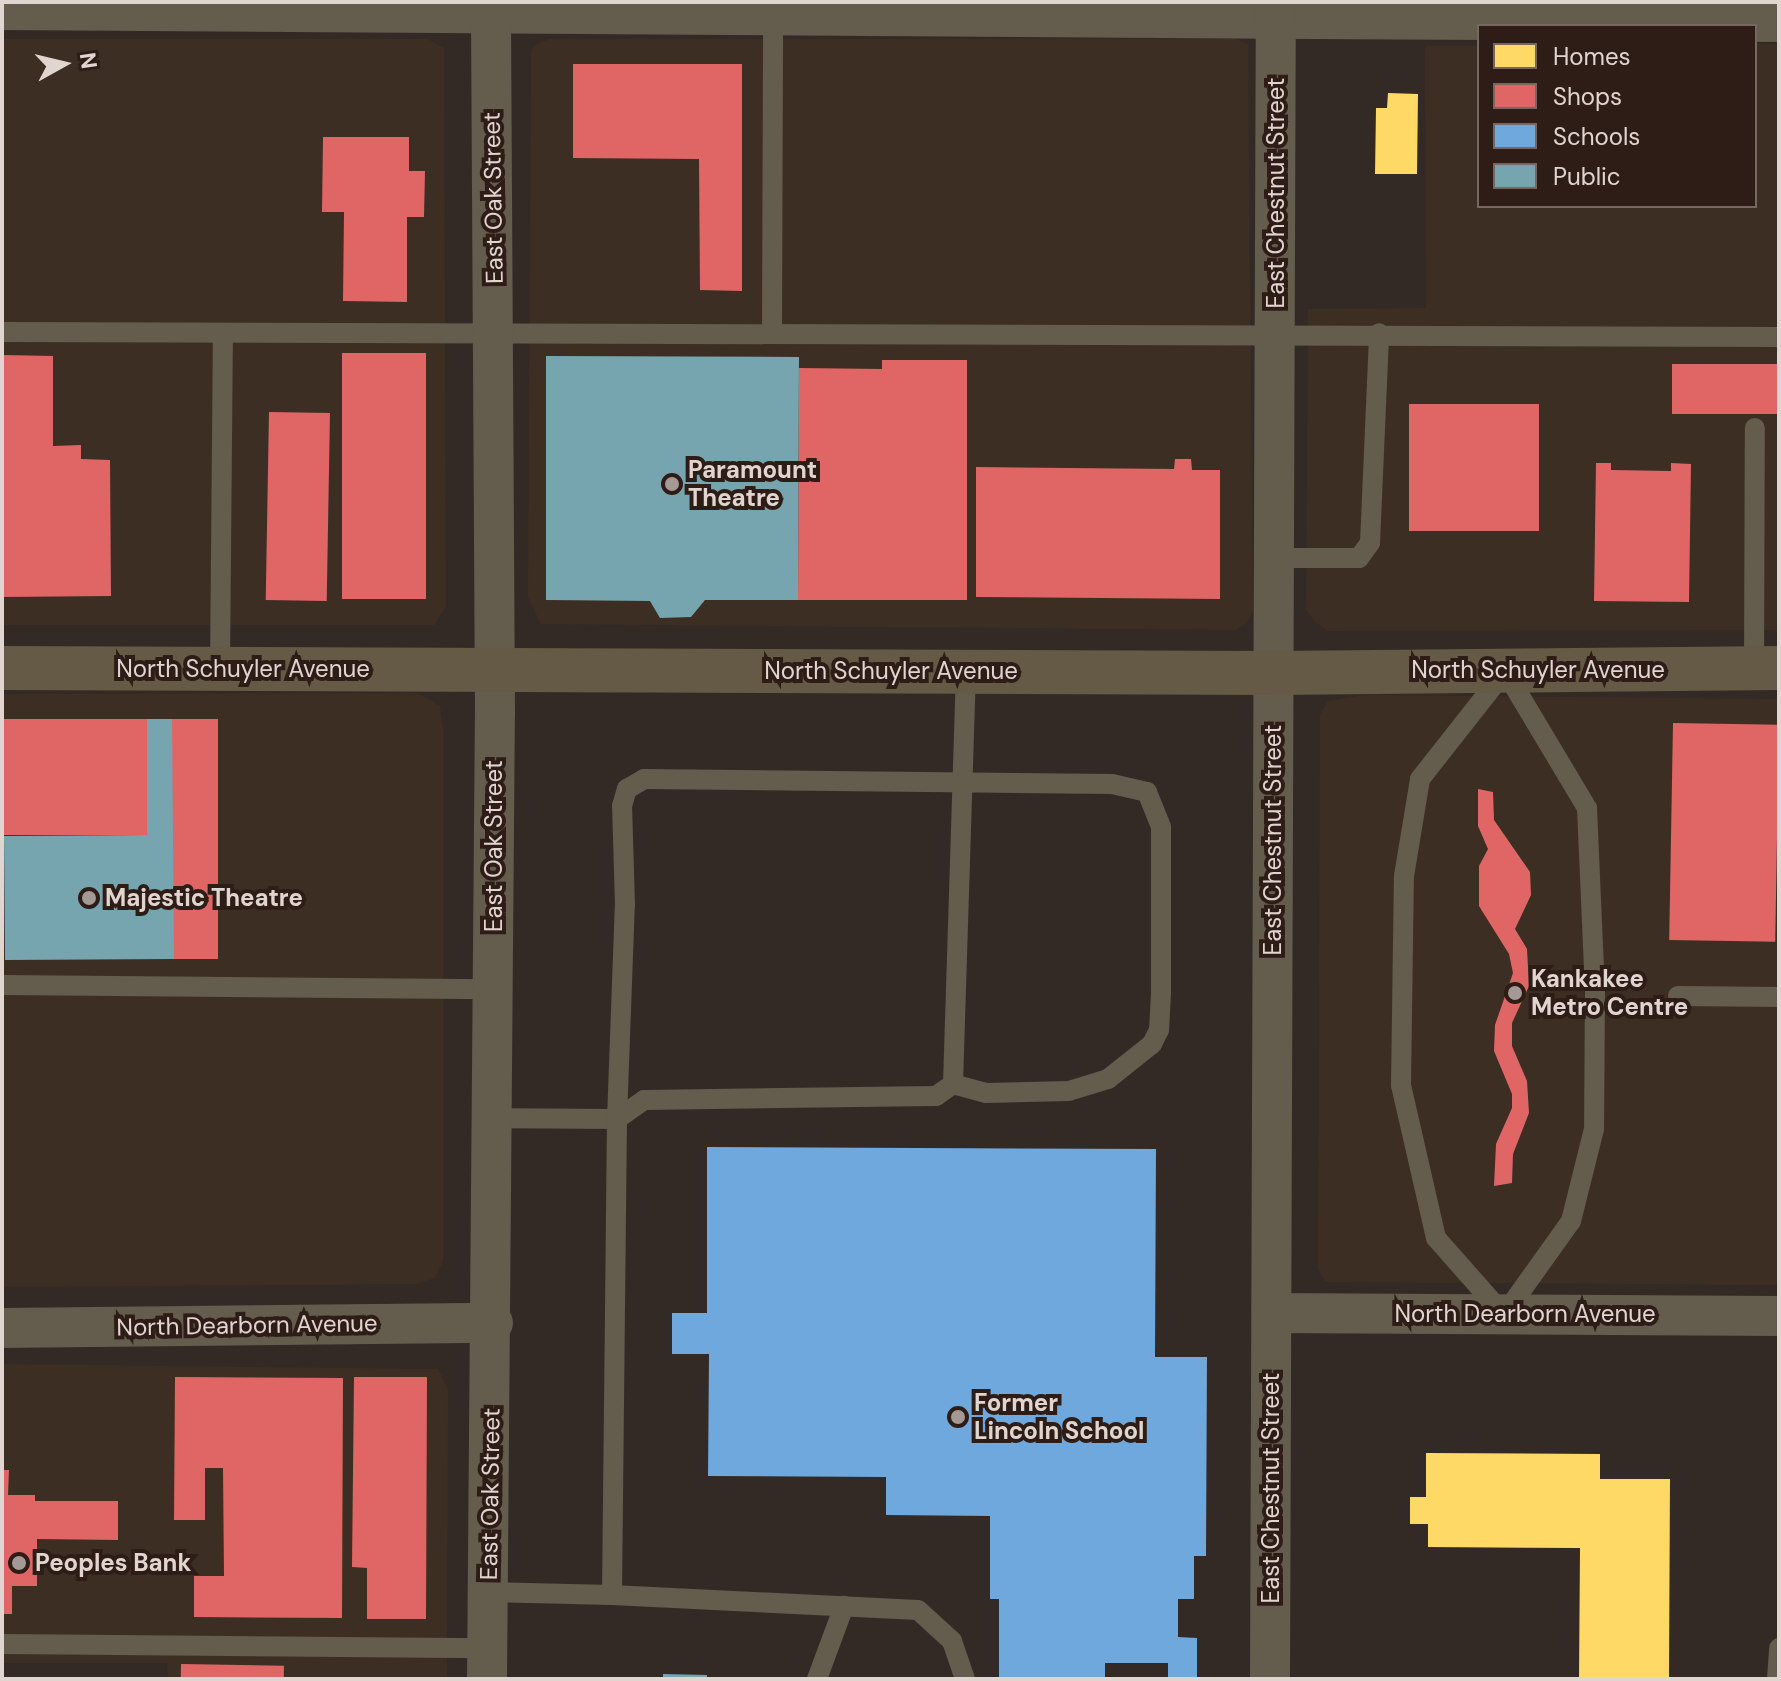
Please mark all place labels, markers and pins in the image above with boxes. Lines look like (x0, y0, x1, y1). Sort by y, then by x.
place label: Paramount Theatre (688, 456, 817, 512)
marker: Paramount Theatre (663, 475, 681, 493)
place label: Majestic Theatre (105, 884, 303, 912)
marker: Majestic Theatre (80, 889, 98, 907)
place label: Kankakee Metro Centre (1531, 965, 1688, 1021)
marker: Kankakee Metro Centre (1506, 984, 1524, 1002)
place label: Former Lincoln School (974, 1389, 1144, 1445)
marker: Former Lincoln School (949, 1408, 967, 1426)
place label: Peoples Bank (35, 1549, 191, 1577)
marker: Peoples Bank (10, 1554, 28, 1572)

